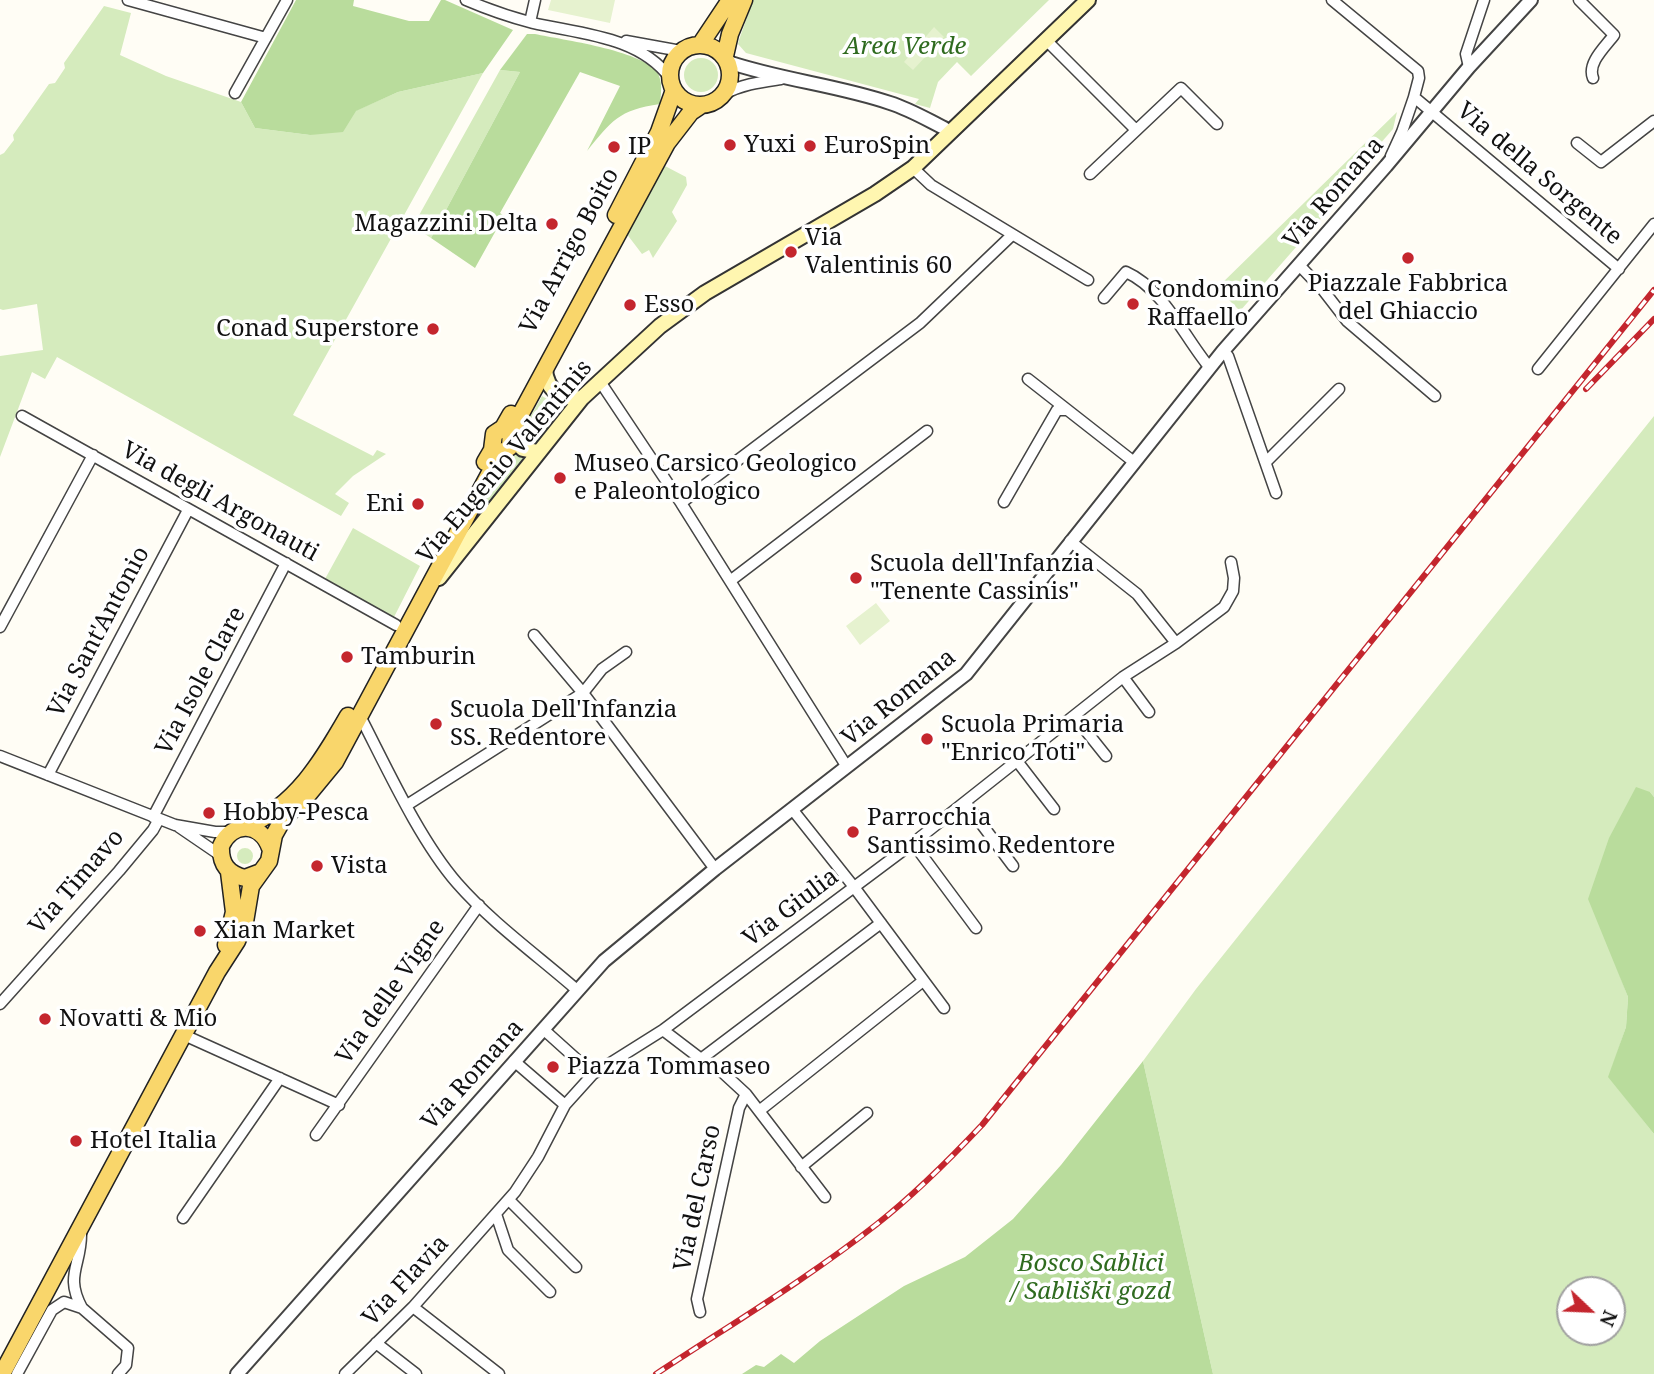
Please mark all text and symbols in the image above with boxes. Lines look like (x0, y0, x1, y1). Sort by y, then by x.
park label: Area Verde (844, 33, 966, 61)
street label: Via della Sorgente (1451, 97, 1627, 251)
place label: Yuxi (744, 131, 796, 159)
street label: Via Romana (1278, 131, 1390, 255)
place label: EuroSpin (824, 132, 930, 160)
place label: IP (628, 133, 651, 161)
marker: Yuxi (722, 137, 738, 153)
marker: EuroSpin (802, 138, 818, 154)
marker: IP (606, 139, 622, 155)
street label: Via Arrigo Boito (514, 163, 626, 339)
place label: Magazzini Delta (354, 210, 538, 238)
marker: Magazzini Delta (544, 216, 560, 232)
place label: Via Valentinis 60 (805, 224, 952, 280)
marker: Via Valentinis 60 (783, 244, 799, 260)
marker: Piazzale Fabbrica del Ghiaccio (1400, 250, 1416, 266)
place label: Piazzale Fabbrica del Ghiaccio (1308, 270, 1508, 326)
place label: Condomino Raffaello (1147, 276, 1279, 332)
place label: Esso (644, 291, 694, 319)
marker: Condomino Raffaello (1125, 296, 1141, 312)
marker: Esso (622, 297, 638, 313)
place label: Conad Superstore (216, 315, 419, 343)
marker: Conad Superstore (425, 321, 441, 337)
street label: Via Eugenio Valentinis (411, 354, 599, 570)
street label: Via degli Argonauti (116, 436, 324, 568)
place label: Museo Carsico Geologico e Paleontologico (574, 450, 857, 506)
marker: Museo Carsico Geologico e Paleontologico (552, 470, 568, 486)
place label: Eni (366, 490, 404, 518)
marker: Eni (410, 496, 426, 512)
street label: Via Sant'Antonio (42, 542, 156, 722)
place label: Scuola dell'Infanzia "Tenente Cassinis" (870, 550, 1094, 606)
marker: Scuola dell'Infanzia "Tenente Cassinis" (848, 570, 864, 586)
street label: Via Isole Clare (150, 602, 252, 760)
place label: Tamburin (361, 643, 476, 671)
street label: Via Romana (836, 643, 962, 753)
marker: Tamburin (339, 649, 355, 665)
place label: Scuola Dell'Infanzia SS. Redentore (450, 696, 677, 752)
place label: Scuola Primaria "Enrico Toti" (941, 711, 1124, 767)
marker: Scuola Dell'Infanzia SS. Redentore (428, 716, 444, 732)
marker: Scuola Primaria "Enrico Toti" (919, 731, 935, 747)
place label: Hobby-Pesca (223, 799, 369, 827)
place label: Parrocchia Santissimo Redentore (867, 804, 1115, 860)
marker: Hobby-Pesca (201, 805, 217, 821)
street label: Via Timavo (24, 824, 130, 940)
marker: Parrocchia Santissimo Redentore (845, 824, 861, 840)
place label: Vista (331, 852, 388, 880)
marker: Vista (309, 858, 325, 874)
street label: Via Giulia (737, 863, 845, 953)
street label: Via delle Vigne (330, 914, 452, 1070)
place label: Xian Market (214, 917, 355, 945)
marker: Xian Market (192, 923, 208, 939)
place label: Novatti & Mio (59, 1005, 217, 1033)
marker: Novatti & Mio (37, 1011, 53, 1027)
street label: Via Romana (416, 1014, 530, 1136)
place label: Piazza Tommaseo (567, 1053, 771, 1081)
marker: Piazza Tommaseo (545, 1059, 561, 1075)
street label: Via del Carso (668, 1122, 728, 1274)
place label: Hotel Italia (90, 1127, 217, 1155)
marker: Hotel Italia (68, 1133, 84, 1149)
street label: Via Flavia (357, 1230, 455, 1332)
park label: Bosco Sablici / Sabliški gozd (1011, 1250, 1171, 1306)
north arrow (1556, 1276, 1626, 1346)
text: N (1594, 1306, 1623, 1330)

